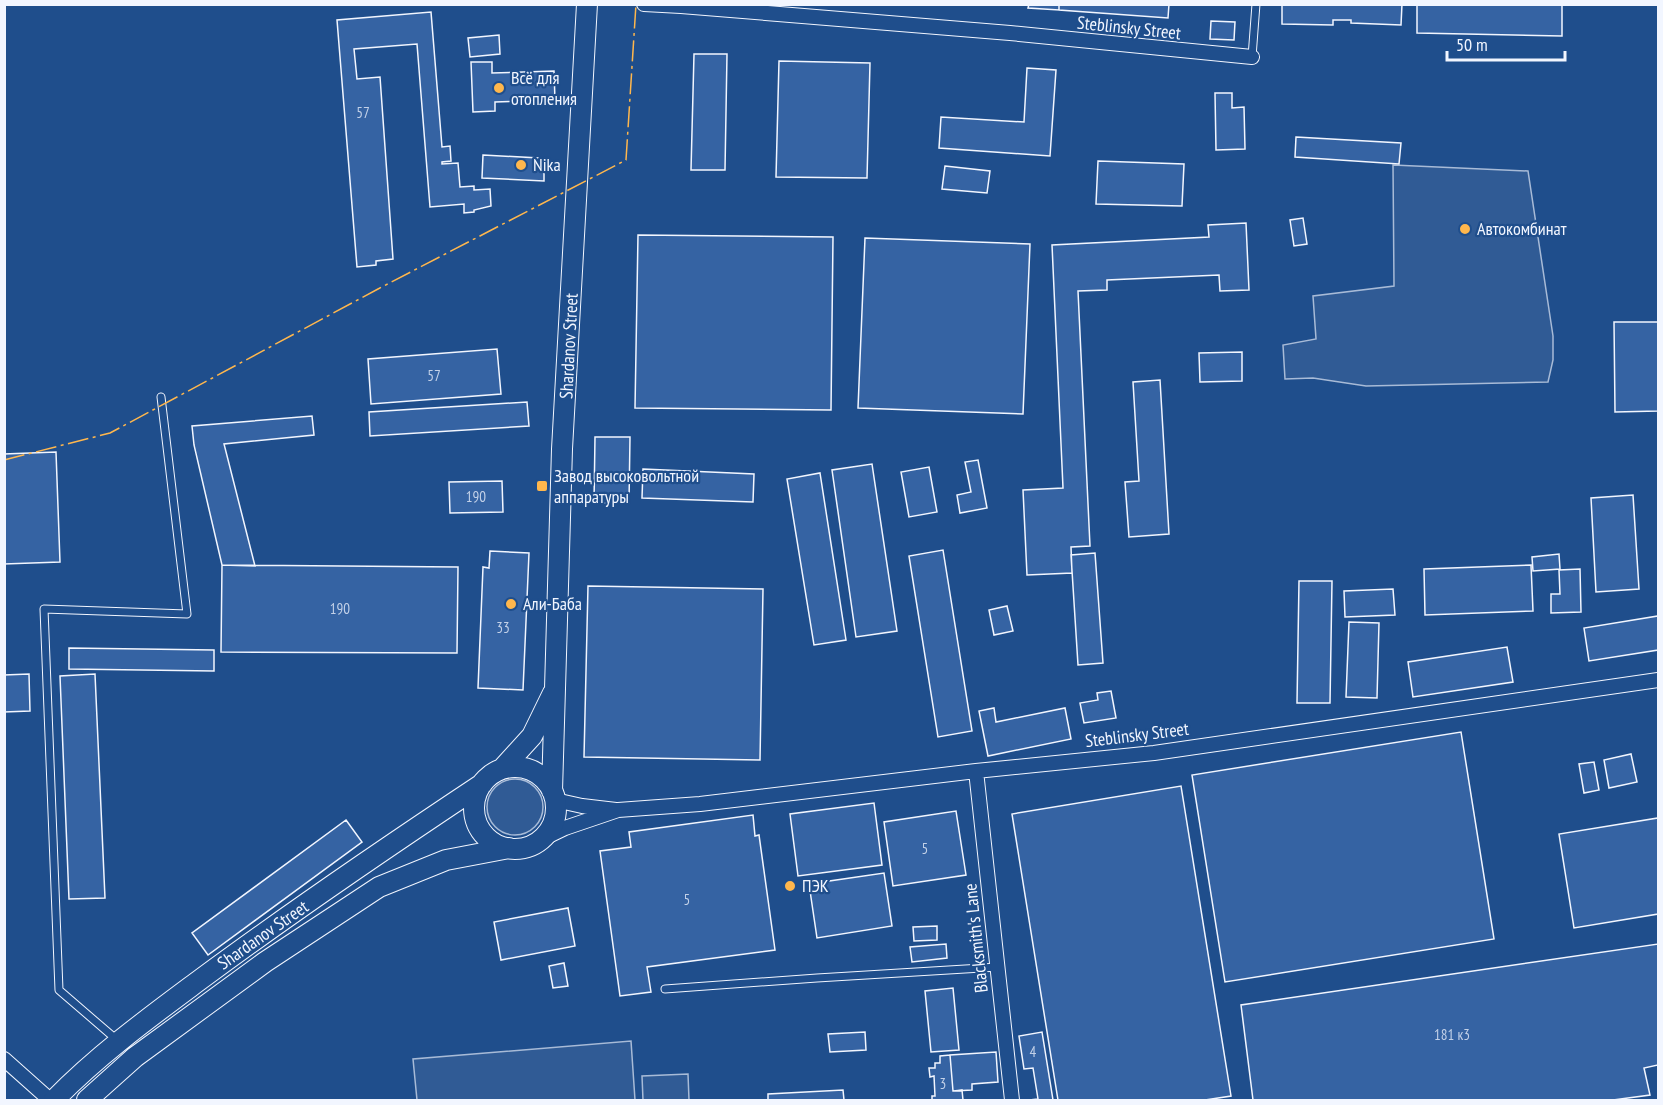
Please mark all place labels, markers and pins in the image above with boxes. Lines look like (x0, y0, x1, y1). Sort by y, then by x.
place label: Всё для отопления (511, 66, 577, 110)
marker: Всё для отопления (492, 81, 506, 95)
place label: Nika (533, 153, 561, 176)
marker: Nika (514, 158, 528, 172)
place label: Автокомбинат (1477, 217, 1567, 240)
marker: Автокомбинат (1458, 222, 1472, 236)
place label: Завод высоковольтной аппаратуры (554, 464, 699, 508)
marker: Завод высоковольтной аппаратуры (535, 479, 549, 493)
place label: Али-Баба (523, 592, 582, 615)
marker: Али-Баба (504, 597, 518, 611)
place label: ПЭК (802, 874, 829, 897)
marker: ПЭК (783, 879, 797, 893)

